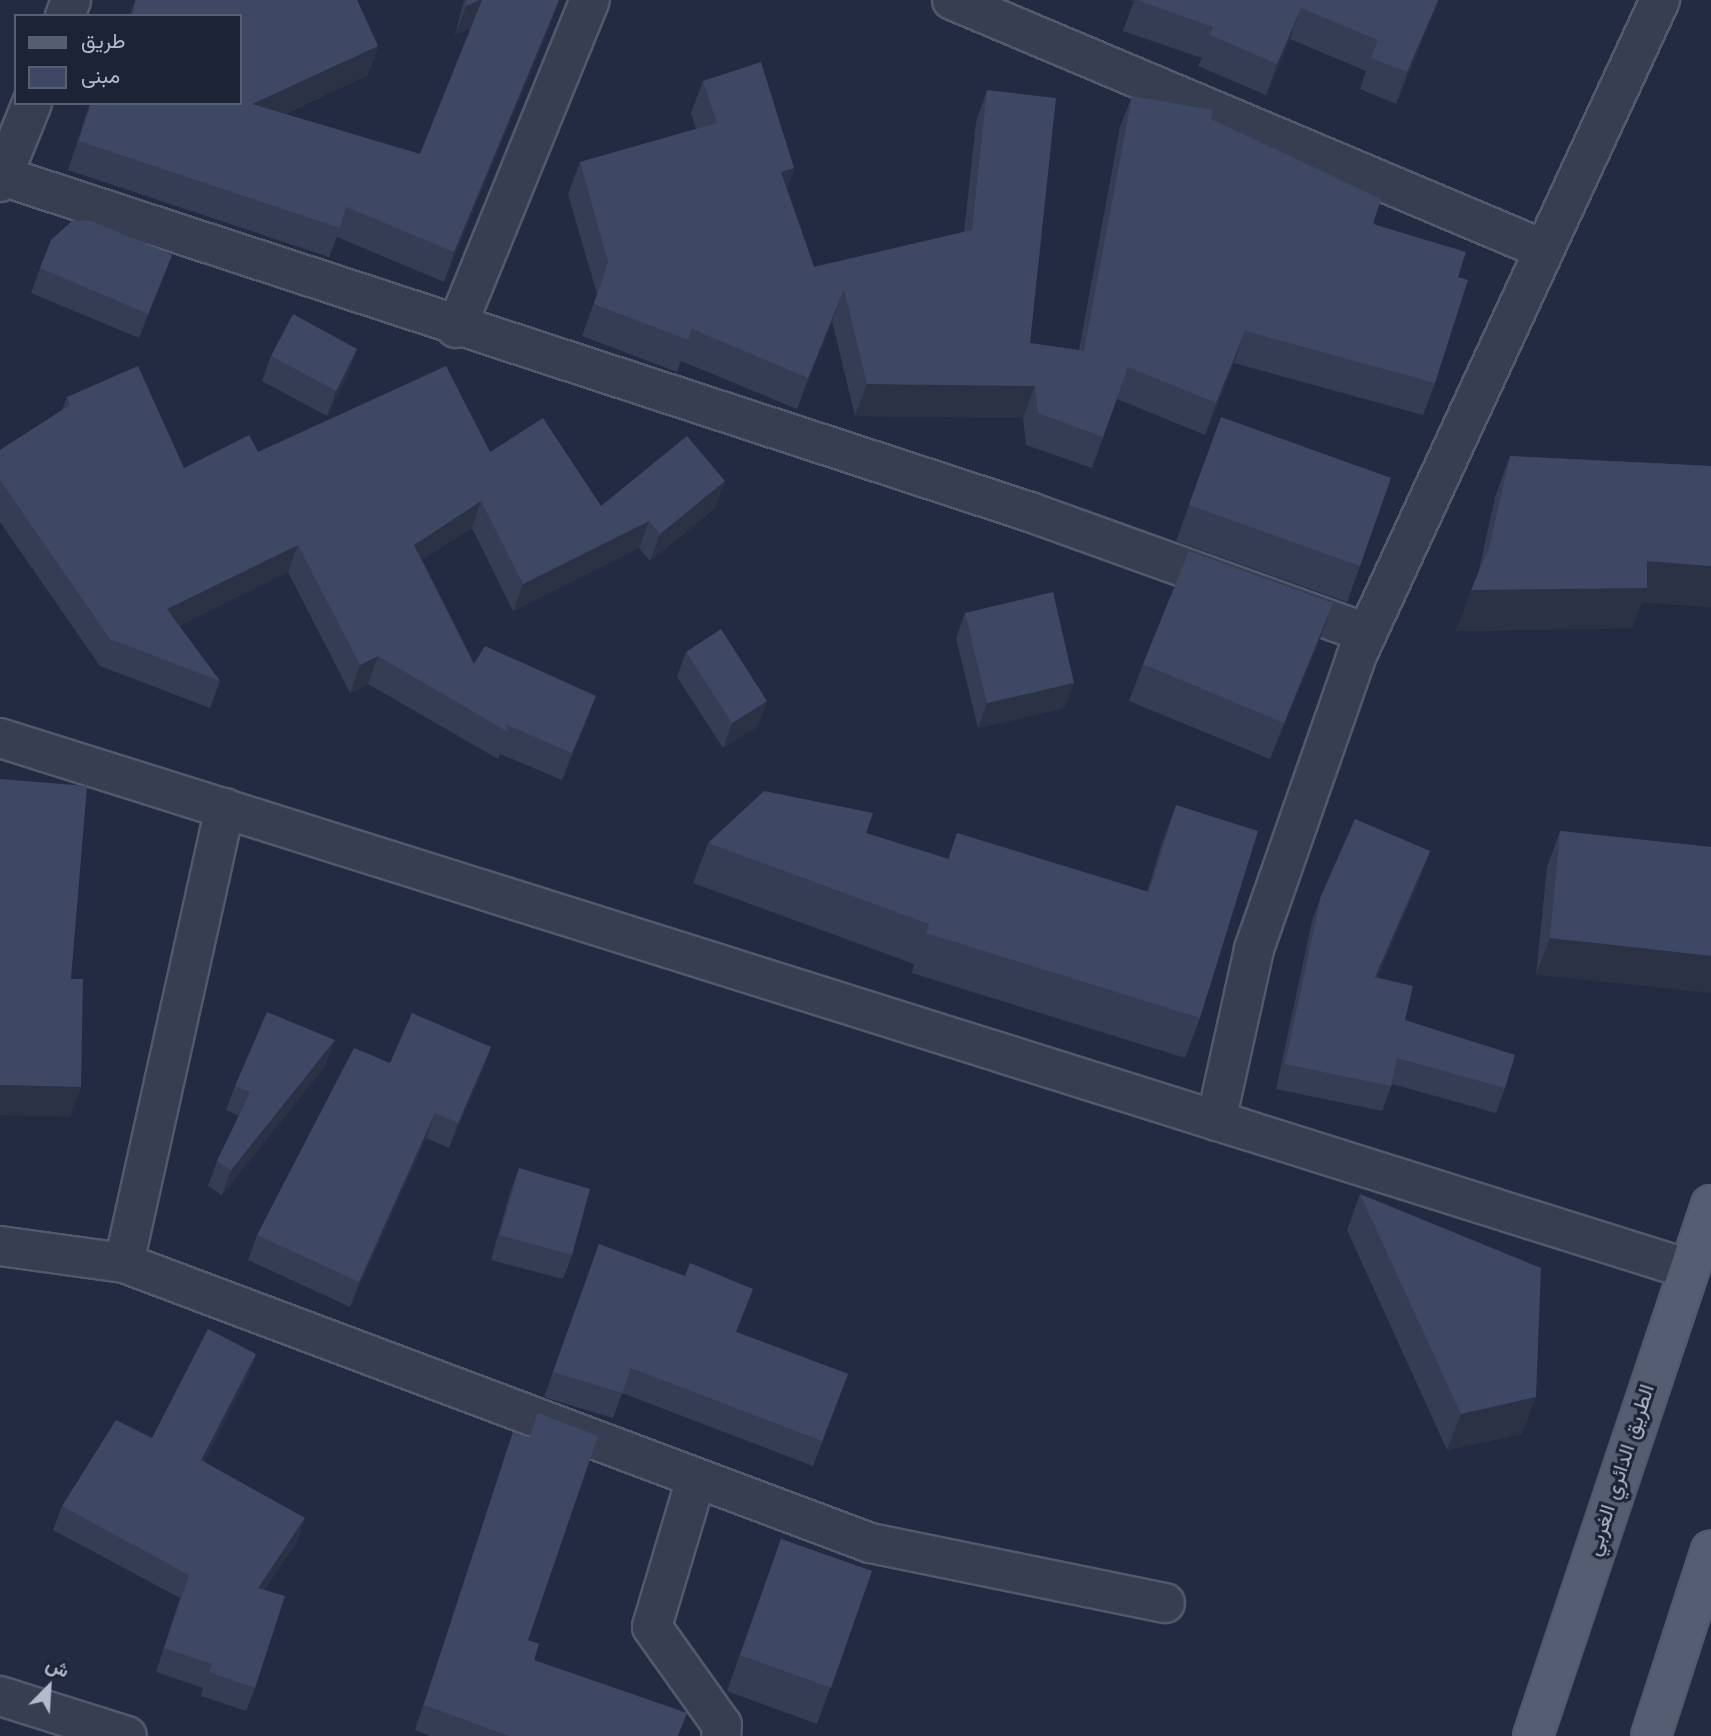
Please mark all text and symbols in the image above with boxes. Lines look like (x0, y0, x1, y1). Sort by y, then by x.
legend (14, 14, 242, 105)
text: طريق (81, 28, 126, 53)
text: مبنى (81, 63, 120, 88)
street label: الطريق الدائري الغربي (1580, 1381, 1660, 1559)
north arrow (14, 1652, 84, 1722)
text: ش (43, 1652, 73, 1683)

